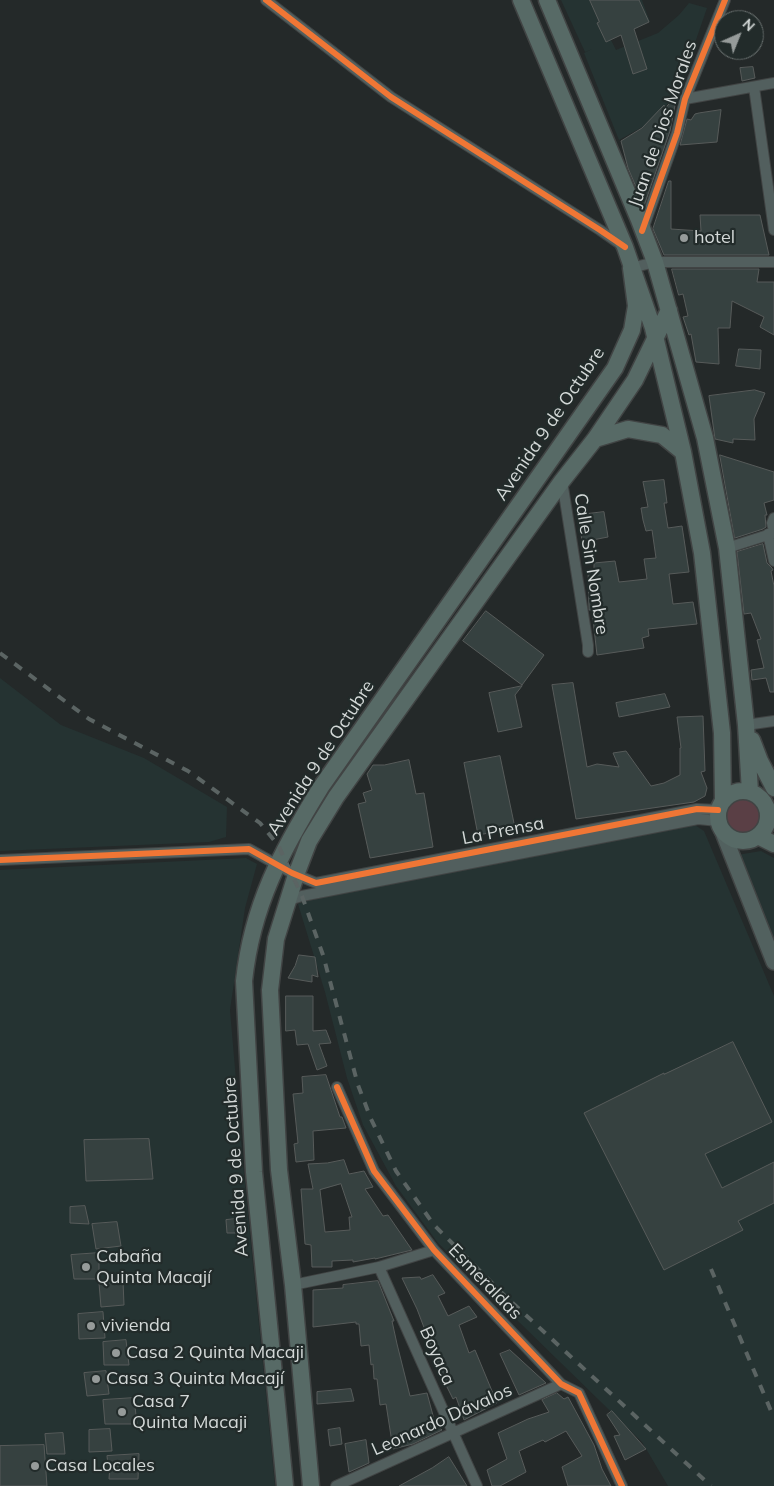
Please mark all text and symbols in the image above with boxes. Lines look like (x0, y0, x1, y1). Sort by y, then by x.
north arrow (714, 10, 764, 60)
text: N (739, 15, 759, 35)
street label: Juan de Dios Morales (624, 38, 702, 210)
place label: hotel (694, 227, 735, 249)
marker: hotel (678, 232, 690, 244)
street label: Avenida 9 de Octubre (491, 343, 609, 505)
street label: Calle Sin Nombre (569, 492, 613, 636)
street label: Avenida 9 de Octubre (263, 676, 379, 840)
street label: La Prensa (460, 812, 546, 850)
street label: Avenida 9 de Octubre (219, 1076, 253, 1258)
street label: Esmeraldas (444, 1240, 526, 1324)
place label: Cabaña Quinta Macají (96, 1246, 211, 1288)
marker: Cabaña Quinta Macají (80, 1261, 92, 1273)
place label: vivienda (101, 1315, 171, 1337)
marker: vivienda (85, 1320, 97, 1332)
street label: Boyaca (414, 1323, 460, 1389)
place label: Casa 2 Quinta Macaji (126, 1342, 304, 1364)
marker: Casa 2 Quinta Macaji (110, 1347, 122, 1359)
place label: Casa 3 Quinta Macají (106, 1368, 284, 1390)
marker: Casa 3 Quinta Macají (90, 1373, 102, 1385)
street label: Leonardo Dávalos (369, 1379, 515, 1461)
place label: Casa 7 Quinta Macaji (132, 1391, 247, 1434)
marker: Casa 7 Quinta Macaji (116, 1406, 128, 1418)
place label: Casa Locales (45, 1455, 155, 1477)
marker: Casa Locales (29, 1460, 41, 1472)

